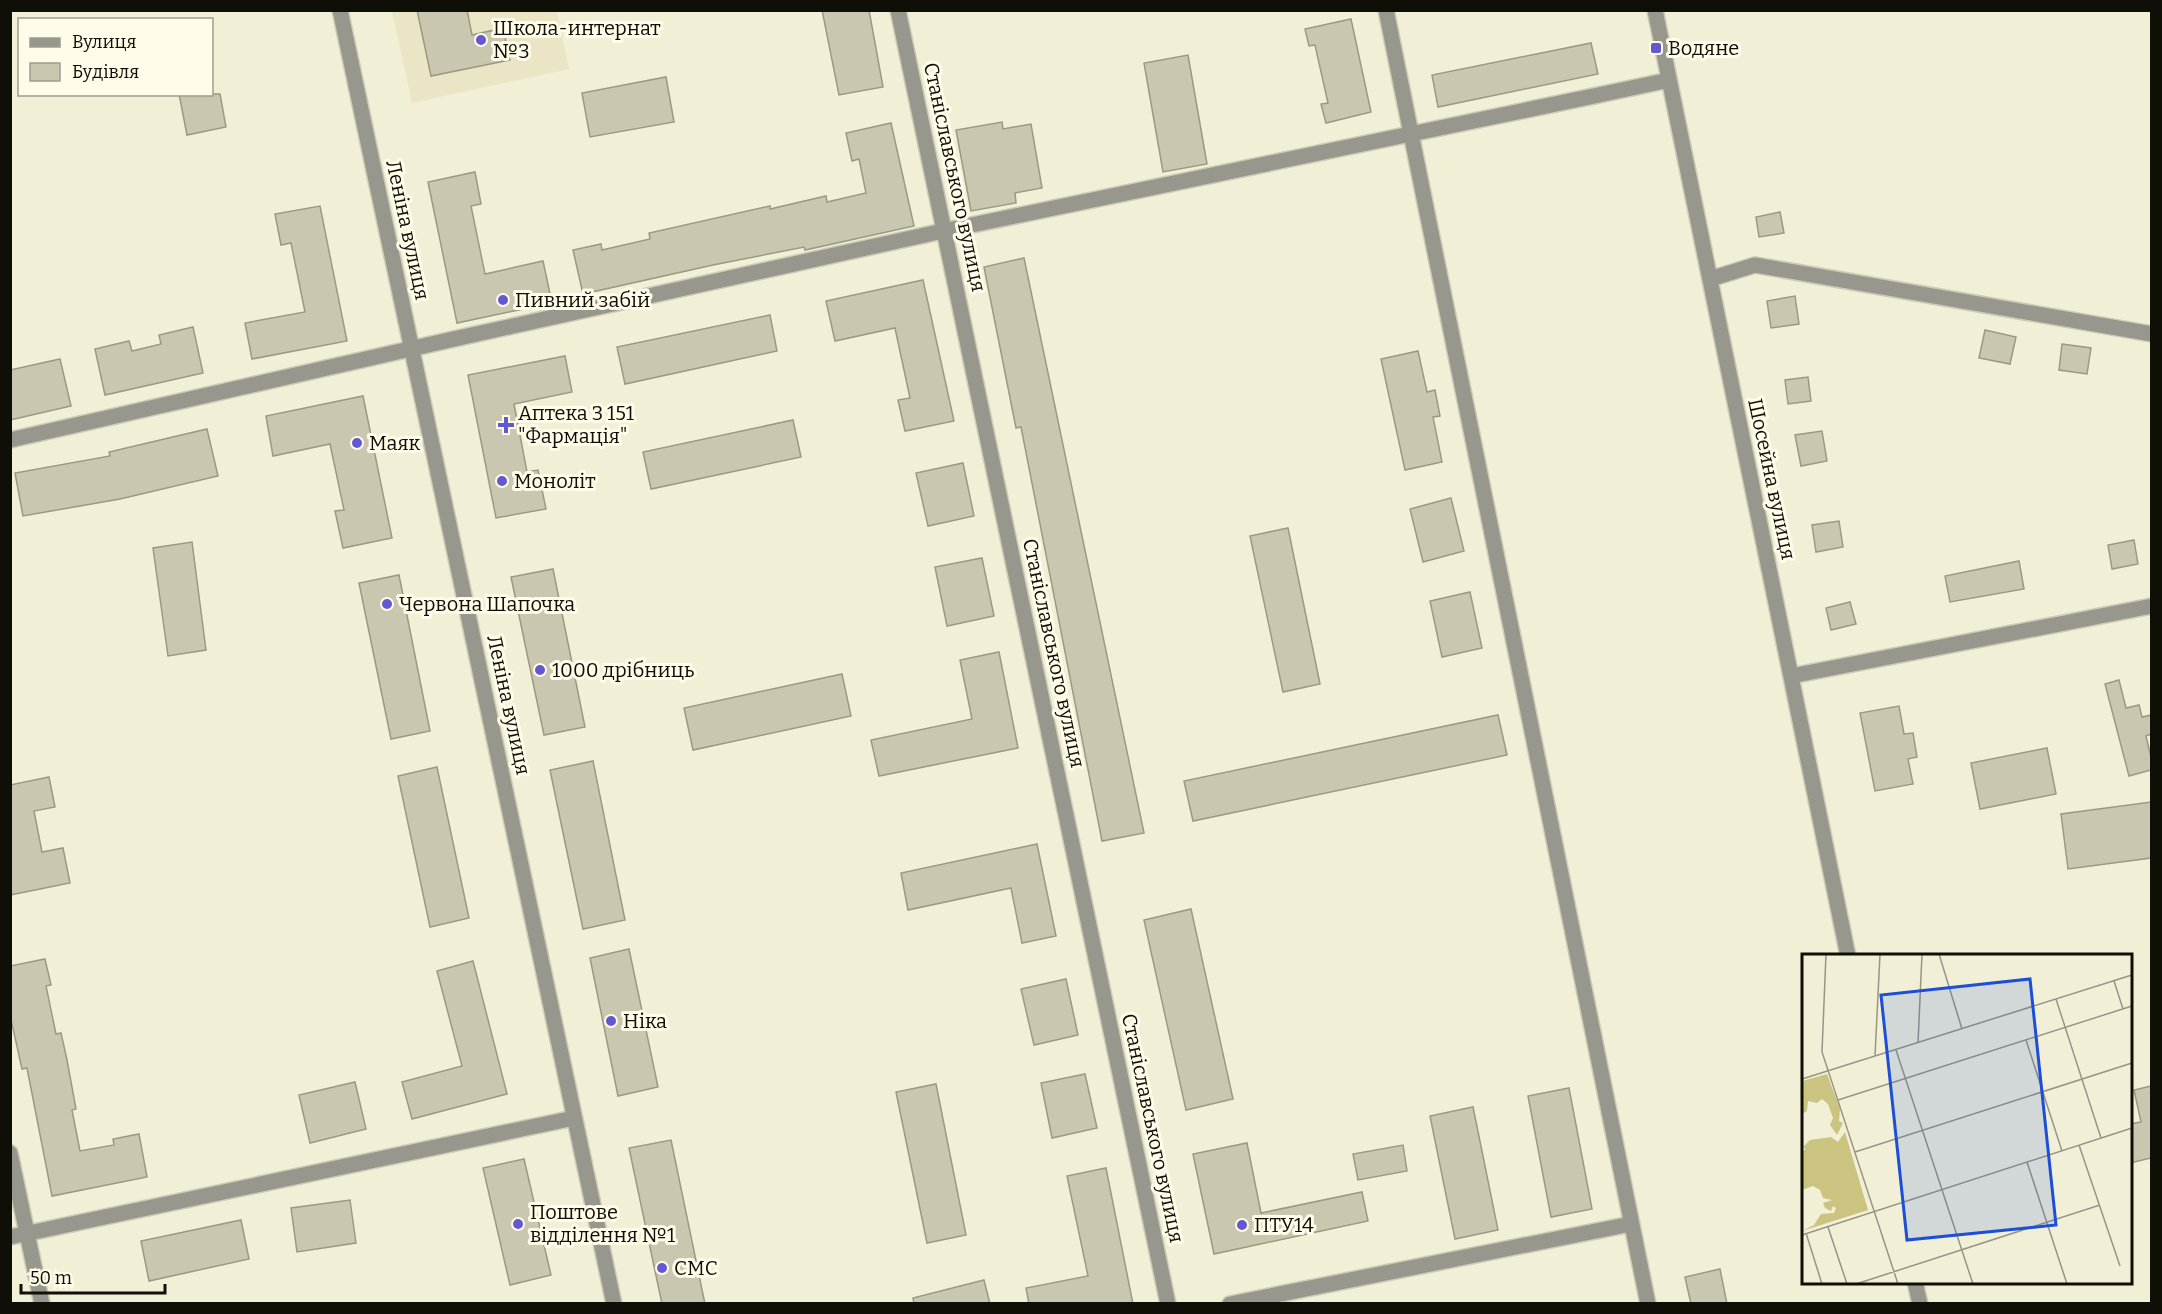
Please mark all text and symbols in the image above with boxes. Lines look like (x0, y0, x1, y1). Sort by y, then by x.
place label: Школа-интернат №3 (493, 16, 660, 63)
legend (18, 18, 213, 96)
text: Вулиця (72, 31, 136, 53)
marker: Школа-интернат №3 (474, 33, 488, 47)
place label: Водяне (1668, 36, 1739, 60)
marker: Водяне (1649, 41, 1663, 55)
street label: Станіславського вулиця (919, 60, 991, 294)
text: Будівля (72, 61, 139, 83)
street label: Леніна вулиця (381, 158, 435, 302)
place label: Пивний забій (515, 288, 650, 312)
marker: Пивний забій (496, 293, 510, 307)
street label: Шосейна вулиця (1743, 396, 1801, 562)
place label: Аптека 3 151 "Фармація" (518, 401, 634, 448)
marker: Аптека 3 151 "Фармація" (499, 418, 513, 432)
place label: Маяк (369, 431, 421, 455)
marker: Маяк (350, 436, 364, 450)
place label: Моноліт (514, 469, 596, 493)
marker: Моноліт (495, 474, 509, 488)
street label: Станіславського вулиця (1018, 536, 1090, 770)
place label: Червона Шапочка (399, 592, 575, 616)
marker: Червона Шапочка (380, 597, 394, 611)
street label: Леніна вулиця (482, 633, 536, 777)
place label: 1000 дрібниць (552, 658, 694, 682)
marker: 1000 дрібниць (533, 663, 547, 677)
inset map (1802, 954, 2132, 1284)
place label: Ніка (623, 1009, 667, 1033)
street label: Станіславського вулиця (1117, 1011, 1189, 1245)
marker: Ніка (604, 1014, 618, 1028)
place label: Поштове відділення №1 (530, 1200, 675, 1247)
place label: ПТУ14 (1254, 1213, 1314, 1237)
marker: Поштове відділення №1 (511, 1217, 525, 1231)
marker: ПТУ14 (1235, 1218, 1249, 1232)
place label: СМС (674, 1256, 718, 1280)
scale bar (21, 1257, 165, 1295)
marker: СМС (655, 1261, 669, 1275)
text: 50 m (30, 1267, 72, 1289)

